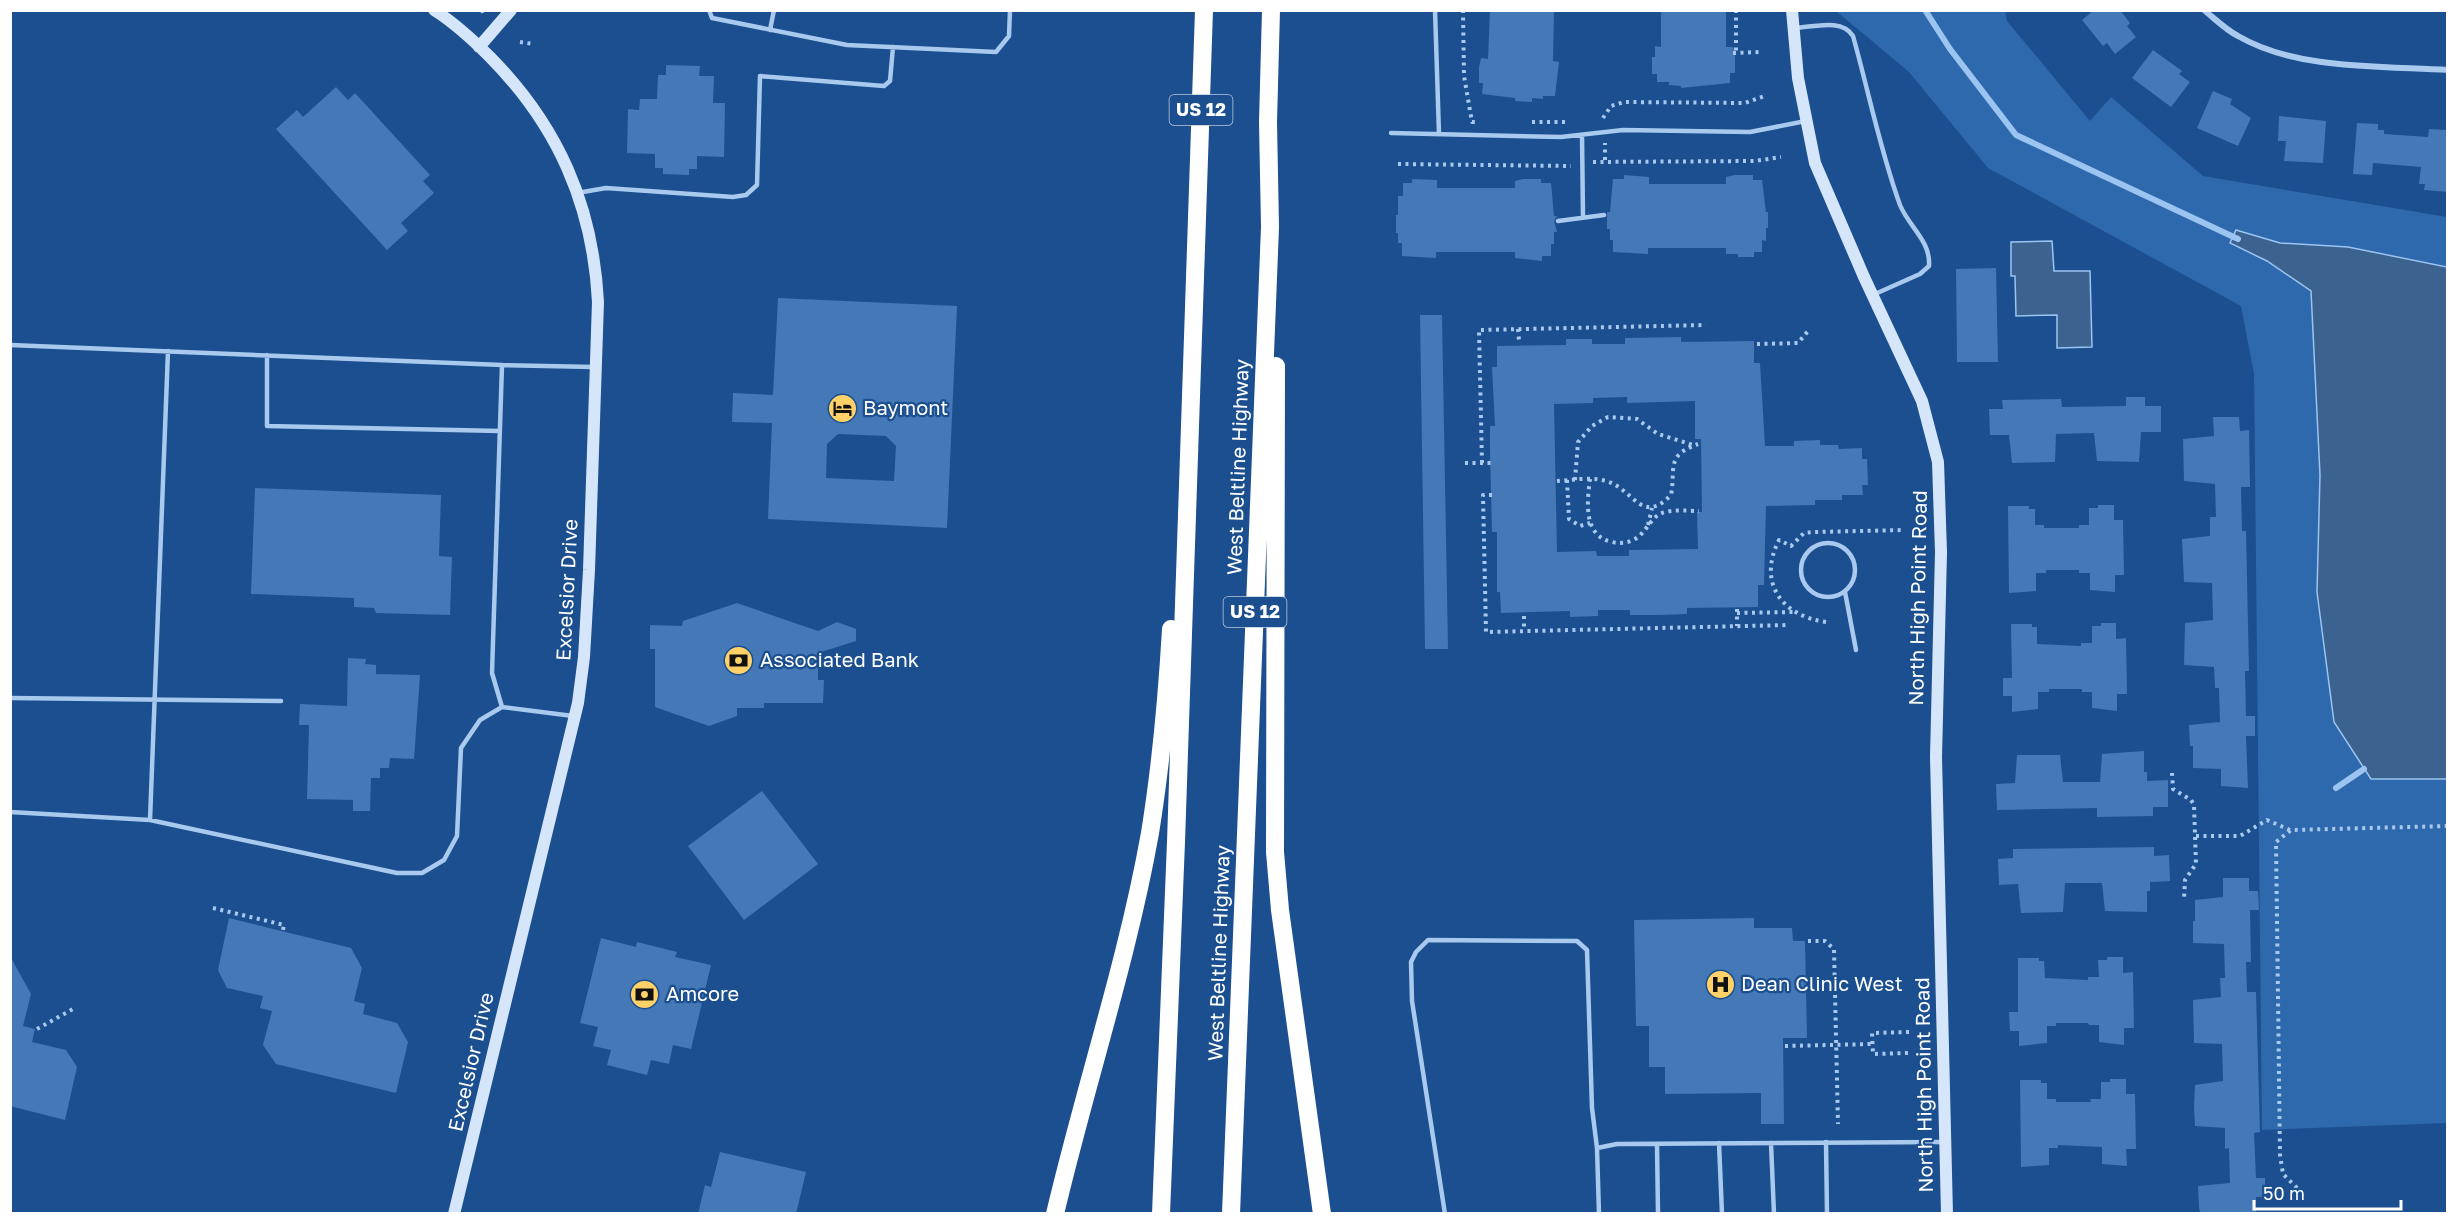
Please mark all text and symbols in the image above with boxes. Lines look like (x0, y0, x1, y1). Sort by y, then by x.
road number: US 12 (1170, 95, 1232, 125)
street label: West Beltline Highway (1221, 359, 1253, 575)
hotel icon: Baymont (826, 392, 858, 424)
place label: Baymont (863, 395, 948, 419)
street label: North High Point Road (1903, 490, 1931, 706)
street label: Excelsior Drive (550, 518, 582, 661)
road number: US 12 (1224, 597, 1286, 627)
bank icon: Associated Bank (723, 644, 755, 676)
place label: Associated Bank (760, 647, 919, 671)
street label: West Beltline Highway (1202, 845, 1234, 1061)
hospital icon: Dean Clinic West (1704, 968, 1736, 1000)
place label: Dean Clinic West (1741, 971, 1903, 995)
street label: North High Point Road (1909, 977, 1937, 1193)
bank icon: Amcore (629, 978, 661, 1010)
place label: Amcore (666, 981, 739, 1005)
street label: Excelsior Drive (442, 990, 498, 1134)
scale bar (2254, 1173, 2401, 1211)
text: 50 m (2263, 1182, 2305, 1204)

